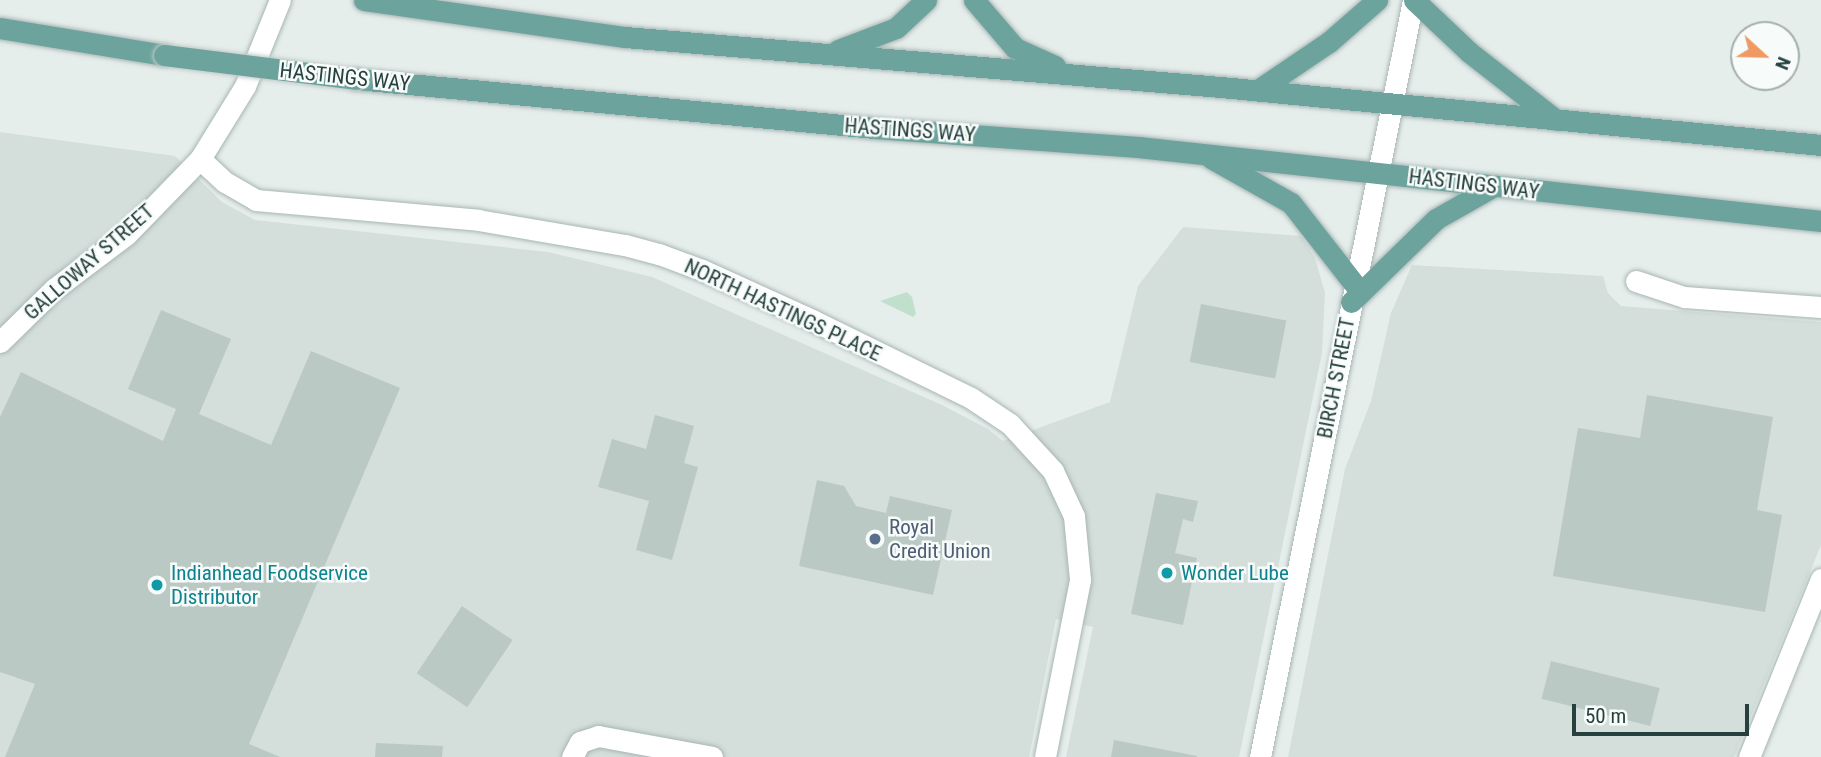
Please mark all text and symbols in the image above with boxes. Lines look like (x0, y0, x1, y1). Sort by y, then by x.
north arrow (1730, 21, 1800, 91)
text: N (1770, 54, 1796, 73)
street label: HASTINGS WAY (278, 58, 412, 96)
street label: HASTINGS WAY (844, 113, 976, 147)
street label: HASTINGS WAY (1407, 163, 1541, 205)
street label: GALLOWAY STREET (19, 199, 159, 325)
street label: NORTH HASTINGS PLACE (681, 253, 885, 367)
street label: BIRCH STREET (1312, 315, 1360, 441)
place label: Royal Credit Union (889, 514, 991, 564)
marker: Royal Credit Union (867, 531, 883, 547)
place label: Indianhead Foodservice Distributor (171, 560, 368, 610)
place label: Wonder Lube (1181, 560, 1289, 586)
marker: Wonder Lube (1159, 565, 1175, 581)
marker: Indianhead Foodservice Distributor (149, 577, 165, 593)
scale bar (1576, 690, 1753, 734)
text: 50 m (1585, 704, 1626, 728)

